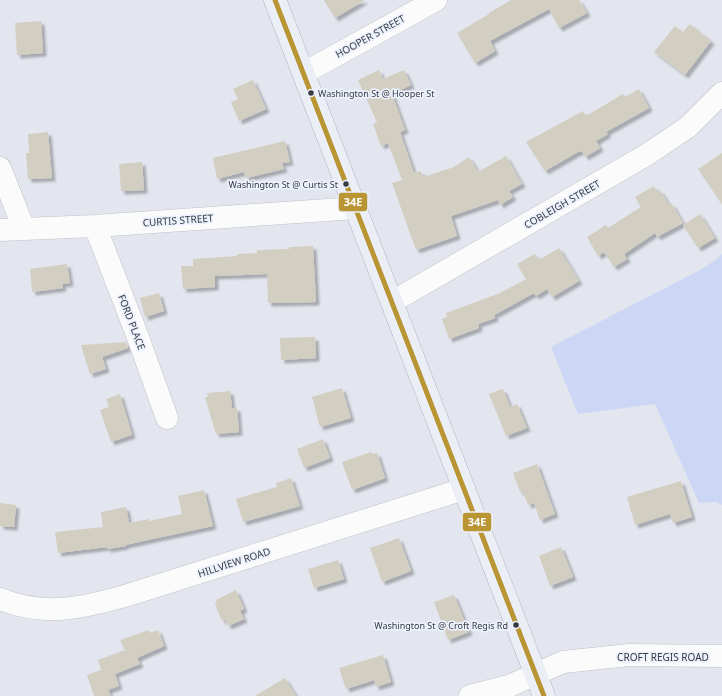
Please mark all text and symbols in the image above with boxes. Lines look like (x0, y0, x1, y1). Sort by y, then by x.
street label: HOOPER STREET (333, 11, 408, 61)
place label: Washington St @ Hooper St (318, 87, 435, 100)
marker: Washington St @ Hooper St (306, 88, 316, 98)
street label: COBLEIGH STREET (521, 176, 603, 232)
place label: Washington St @ Curtis St (229, 178, 339, 191)
marker: Washington St @ Curtis St (341, 179, 351, 189)
line badge: 34E (338, 192, 368, 212)
text: 34E (344, 194, 362, 209)
street label: CURTIS STREET (142, 211, 214, 229)
street label: FORD PLACE (115, 292, 149, 352)
line badge: 34E (462, 512, 492, 532)
text: 34E (468, 514, 486, 529)
street label: HILLVIEW ROAD (196, 544, 272, 580)
place label: Washington St @ Croft Regis Rd (374, 619, 508, 632)
marker: Washington St @ Croft Regis Rd (511, 620, 521, 630)
street label: CROFT REGIS ROAD (617, 650, 709, 664)

